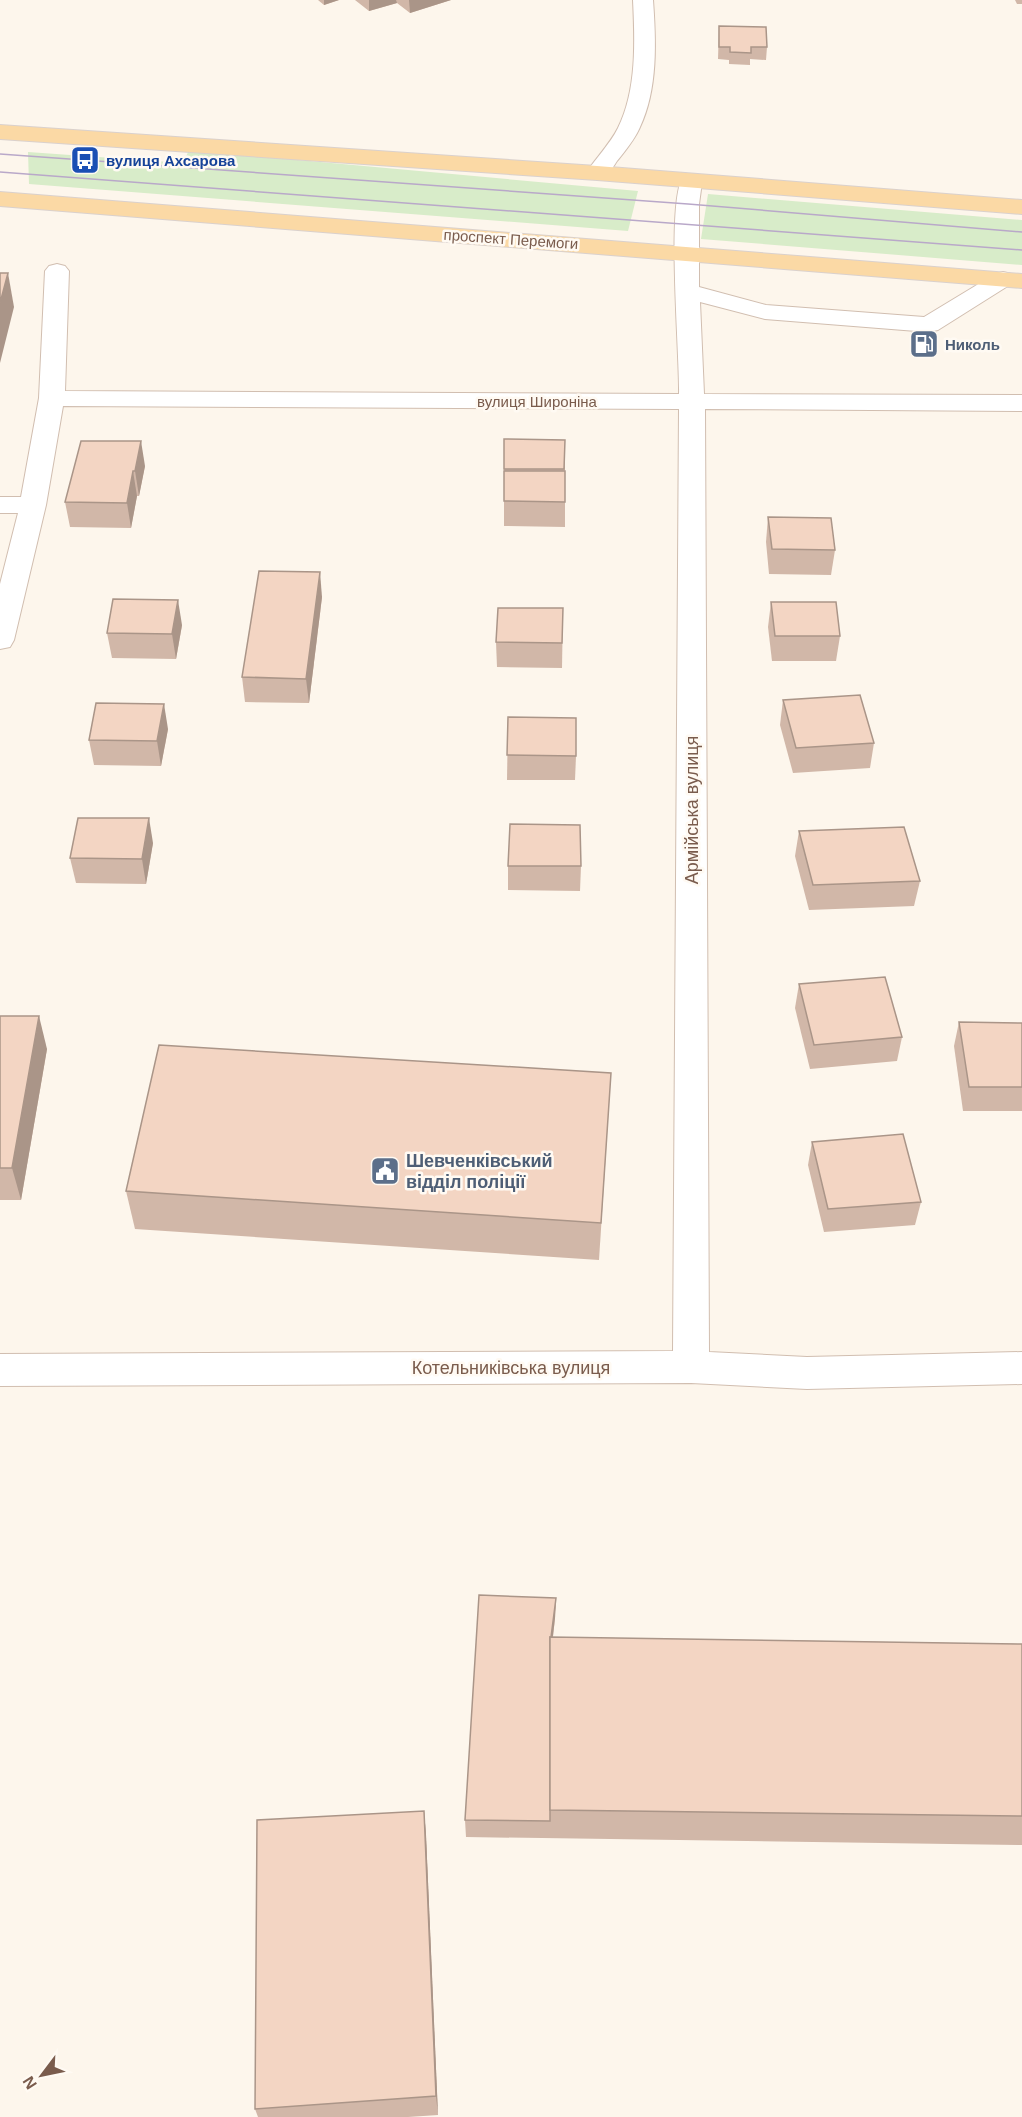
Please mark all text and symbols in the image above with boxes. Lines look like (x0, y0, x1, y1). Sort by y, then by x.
bus stop icon: вулиця Ахсарова (69, 144, 101, 176)
place label: вулиця Ахсарова (106, 152, 236, 169)
street label: проспект Перемоги (443, 226, 579, 252)
fuel station icon: Николь (908, 328, 940, 360)
place label: Николь (945, 336, 1000, 353)
street label: вулиця Широніна (477, 393, 598, 410)
street label: Армійська вулиця (682, 736, 702, 884)
place label: Шевченківський відділ поліції (406, 1151, 553, 1192)
public building icon: Шевченківський відділ поліції (369, 1155, 401, 1187)
street label: Котельниківська вулиця (412, 1358, 610, 1378)
north arrow (12, 2045, 72, 2105)
text: N (19, 2073, 40, 2092)

